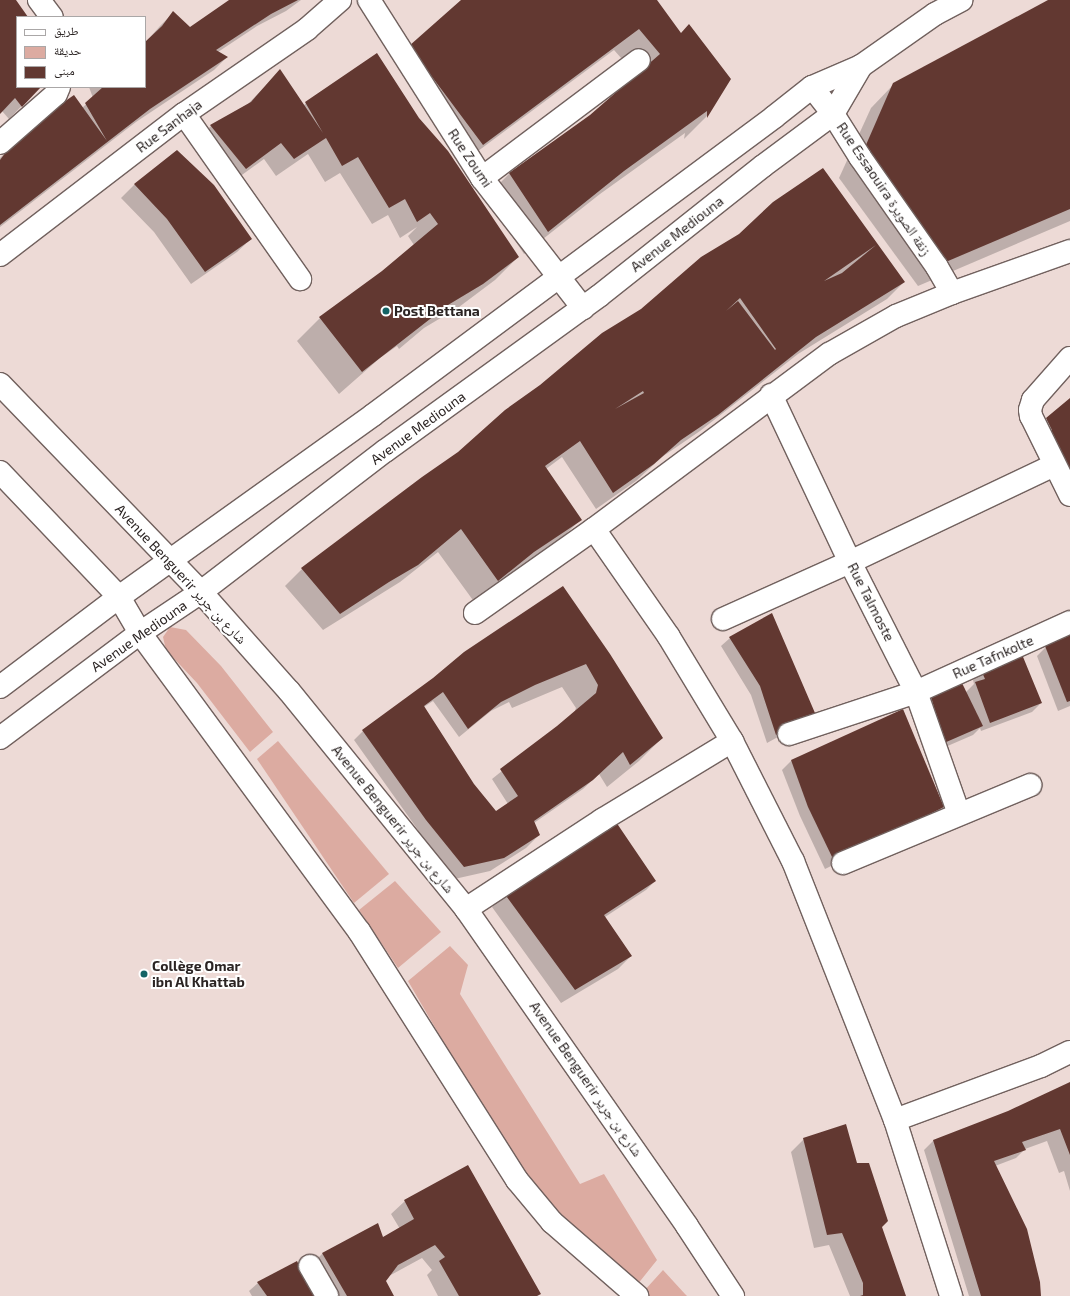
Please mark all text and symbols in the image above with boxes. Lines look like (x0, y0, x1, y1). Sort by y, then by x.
legend (16, 16, 146, 88)
text: طريق (54, 23, 79, 37)
text: حديقة (54, 43, 82, 57)
text: مبنى (54, 63, 75, 77)
street label: Rue Sanhaja (133, 96, 205, 156)
street label: Rue Essaouira زنقة الصويرة (833, 119, 935, 259)
street label: Rue Zoumi (444, 126, 496, 190)
street label: Avenue Mediouna (627, 193, 727, 275)
place label: Post Bettana (394, 303, 480, 319)
marker: Post Bettana (381, 306, 391, 316)
street label: Avenue Mediouna (367, 388, 469, 468)
street label: Avenue Benguerir شارع بن جرير (112, 500, 250, 648)
street label: Rue Talmoste (844, 560, 898, 644)
street label: Avenue Mediouna (88, 597, 190, 675)
street label: Rue Tafnkolte (950, 632, 1036, 682)
street label: Avenue Benguerir شارع بن جرير (328, 742, 458, 896)
place label: Collège Omar ibn Al Khattab (152, 958, 245, 990)
marker: Collège Omar ibn Al Khattab (139, 969, 149, 979)
street label: Avenue Benguerir شارع بن جرير (526, 998, 646, 1160)

